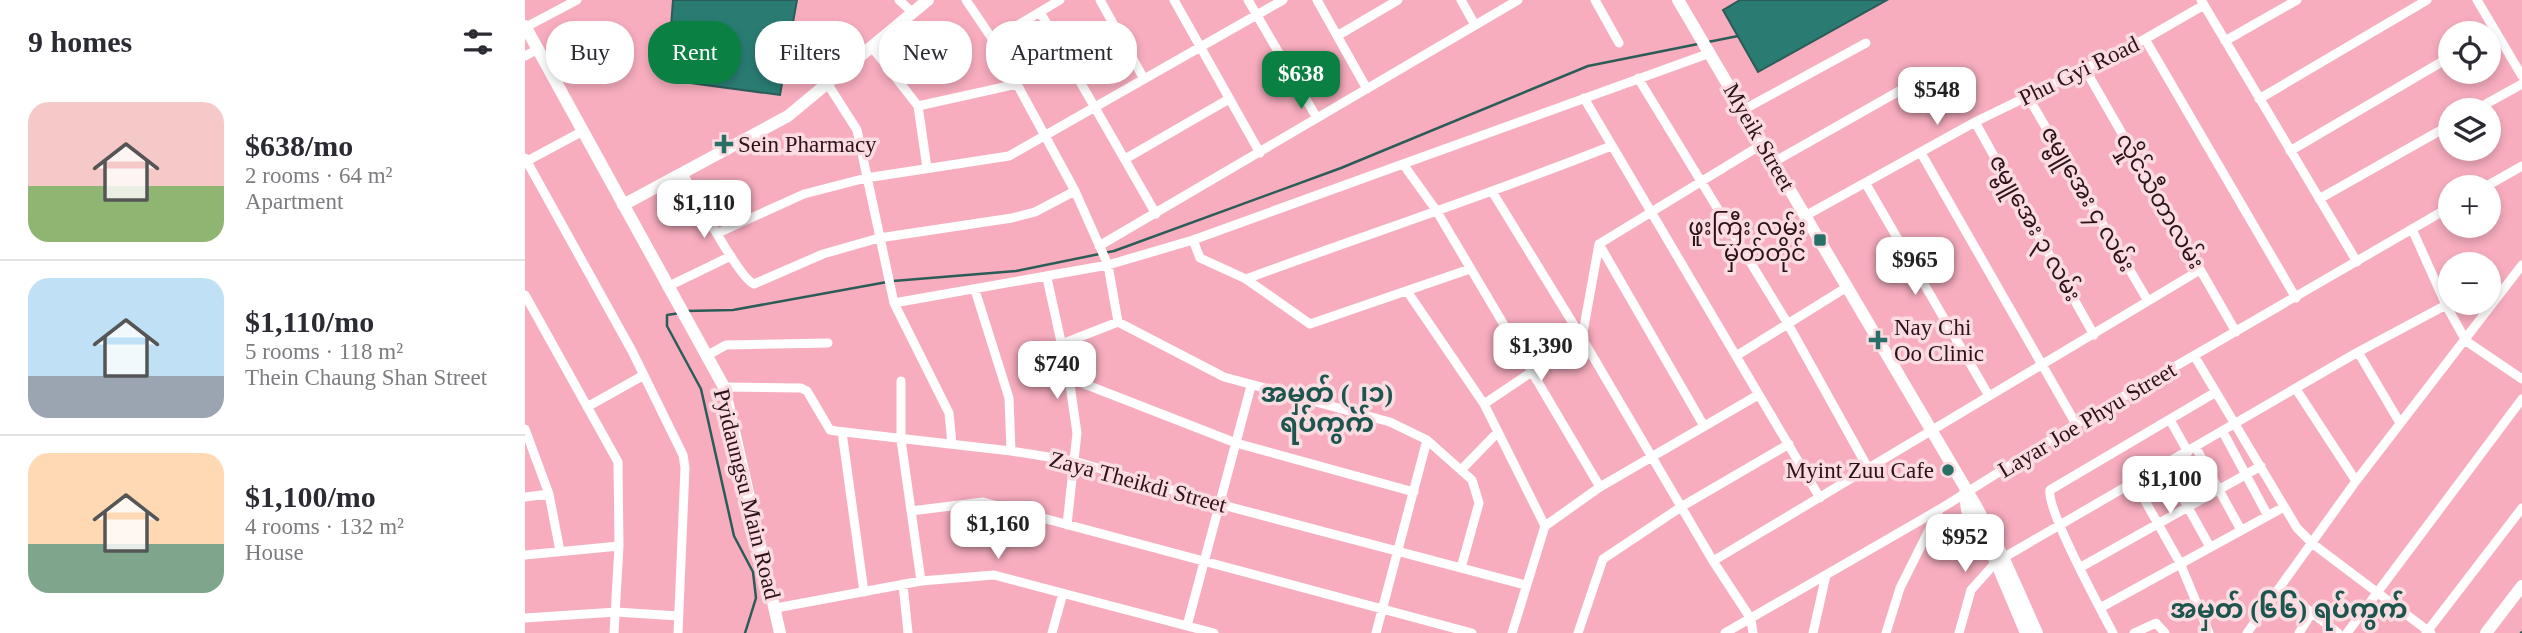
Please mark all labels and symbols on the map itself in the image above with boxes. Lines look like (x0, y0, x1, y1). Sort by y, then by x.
street label: Phu Gyi Road (2015, 31, 2144, 111)
pin: $638 (1260, 52, 1342, 111)
pin: $548 (1896, 68, 1978, 127)
street label: Myeik Street (1718, 79, 1800, 195)
street label: ဇမ္ဗူအေး ၄ လမ်း (2031, 120, 2143, 279)
street label: လှိုင်သီတာလမ်း (2106, 127, 2212, 276)
place label: Sein Pharmacy (738, 132, 877, 157)
marker: Sein Pharmacy (716, 136, 732, 152)
street label: ဇမ္ဗူအေး ၃ လမ်း (1979, 148, 2089, 309)
pin: $1,110 (647, 180, 761, 240)
place label: ဖူးကြီး လမ်း မှတ်တိုင် (1688, 211, 1806, 272)
marker: ဖူးကြီး လမ်း မှတ်တိုင် (1812, 232, 1828, 248)
pin: $965 (1874, 238, 1956, 297)
place label: Nay Chi Oo Clinic (1894, 315, 1984, 366)
pin: $1,390 (1484, 324, 1598, 383)
marker: Nay Chi Oo Clinic (1868, 330, 1888, 350)
pin: $740 (1016, 342, 1098, 401)
street label: Layar Joe Phyu Street (1994, 357, 2181, 483)
district label: အမှတ် (၂၁) ရပ်ကွက် (1261, 374, 1393, 445)
street label: Pyidaungsu Main Road (709, 386, 785, 602)
street label: Zaya Theikdi Street (1047, 446, 1230, 518)
pin: $1,100 (2113, 456, 2227, 516)
place label: Myint Zuu Cafe (1786, 458, 1934, 483)
marker: Myint Zuu Cafe (1940, 462, 1956, 478)
pin: $1,160 (941, 502, 1055, 561)
pin: $952 (1924, 514, 2006, 574)
district label: အမှတ် (၆၆) ရပ်ကွက် (2170, 590, 2408, 631)

